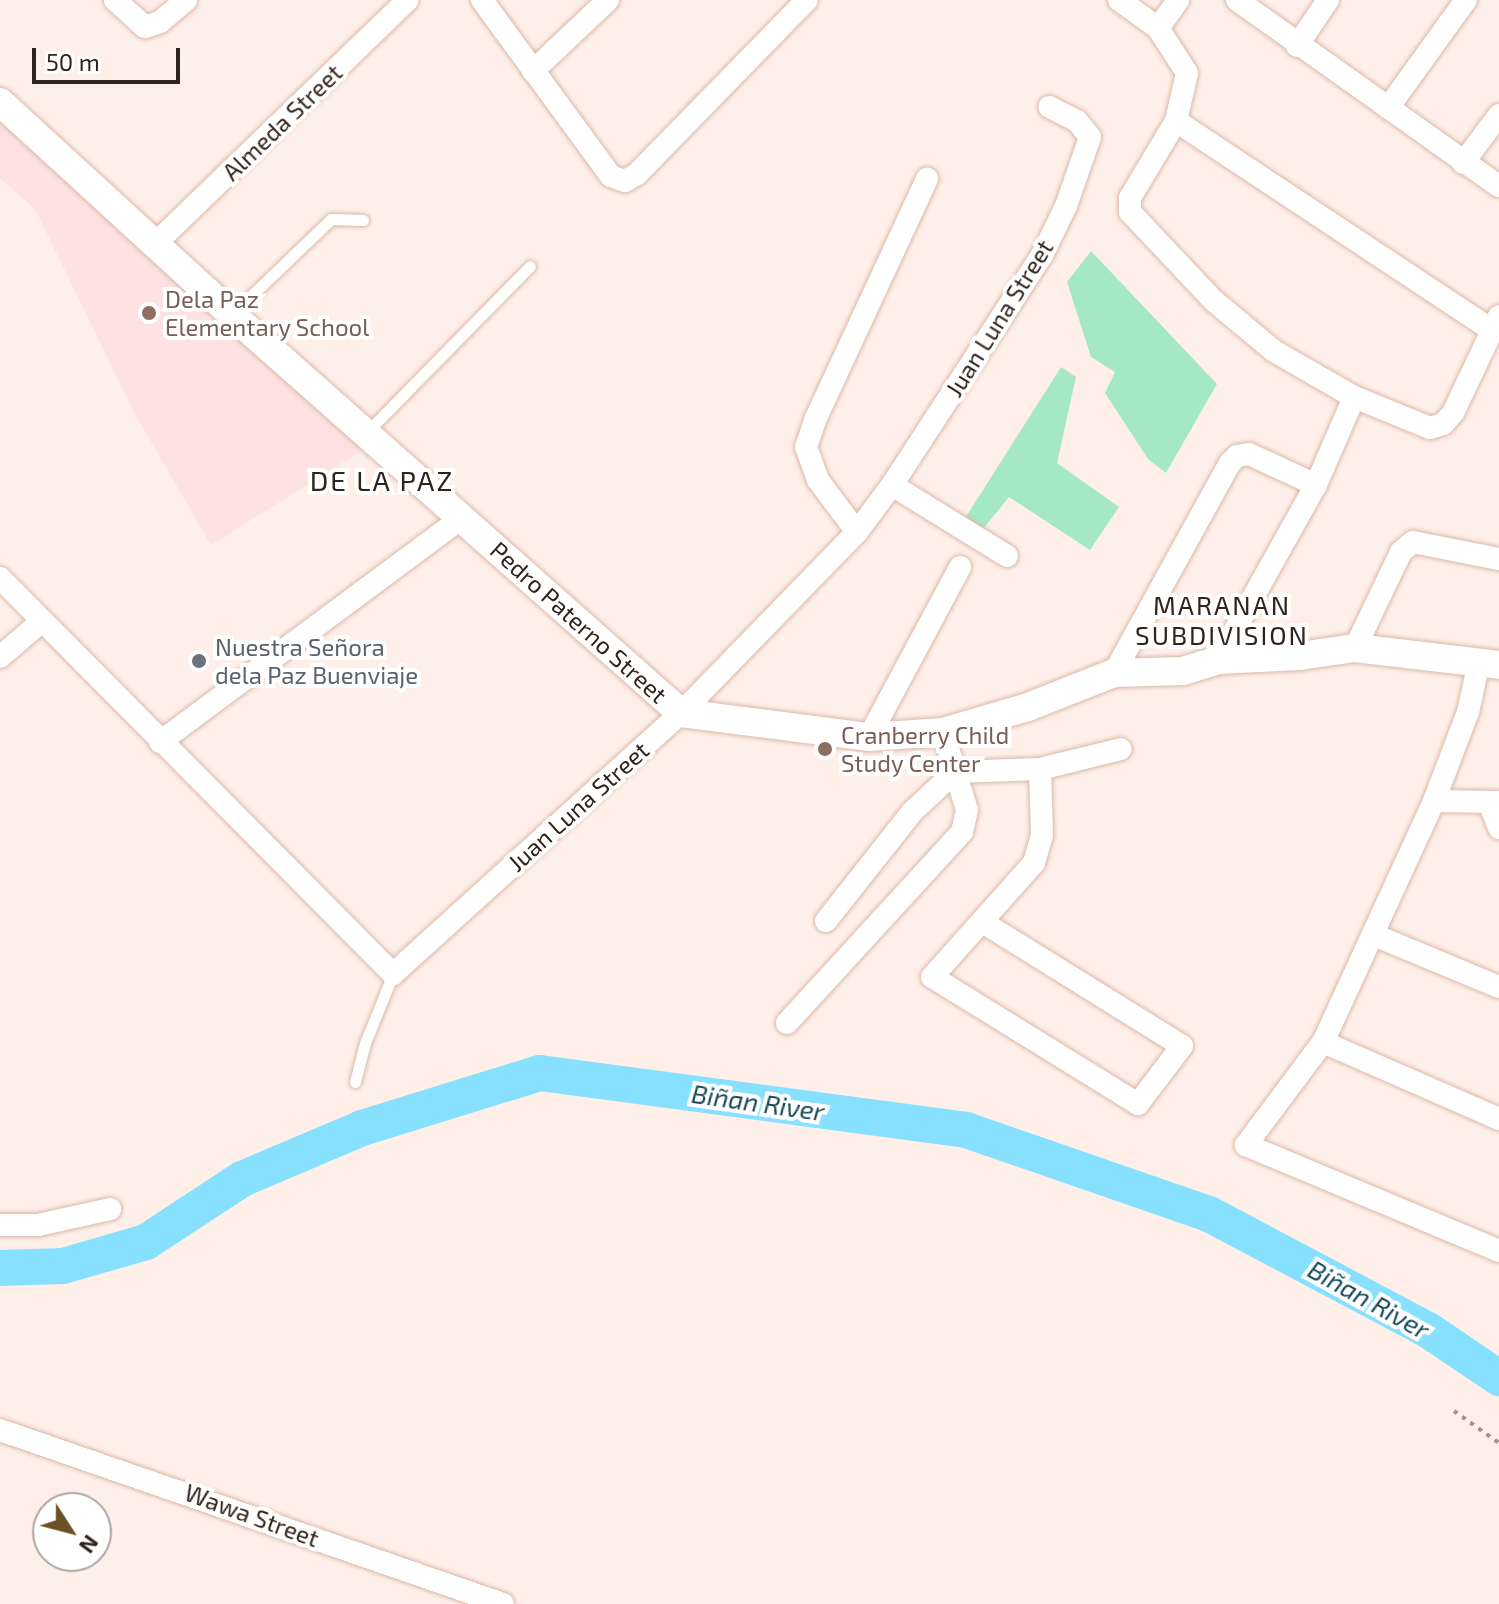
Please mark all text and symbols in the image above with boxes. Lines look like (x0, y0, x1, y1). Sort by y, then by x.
scale bar (36, 32, 184, 82)
text: 50 m (46, 47, 100, 76)
street label: Almeda Street (216, 58, 348, 186)
street label: Juan Luna Street (939, 234, 1059, 402)
place label: Dela Paz Elementary School (165, 285, 370, 341)
marker: Dela Paz Elementary School (140, 304, 158, 322)
district label: DE LA PAZ (309, 463, 455, 497)
street label: Pedro Paterno Street (485, 535, 673, 709)
district label: MARANAN SUBDIVISION (1135, 589, 1309, 650)
place label: Nuestra Señora dela Paz Buenviaje (215, 633, 418, 689)
marker: Nuestra Señora dela Paz Buenviaje (190, 652, 208, 670)
place label: Cranberry Child Study Center (841, 721, 1010, 777)
street label: Juan Luna Street (502, 735, 654, 877)
marker: Cranberry Child Study Center (816, 740, 834, 758)
water label: Biñan River (690, 1077, 826, 1127)
water label: Biñan River (1303, 1253, 1435, 1345)
street label: Wawa Street (181, 1477, 323, 1553)
north arrow (32, 1492, 112, 1572)
text: N (75, 1531, 105, 1559)

